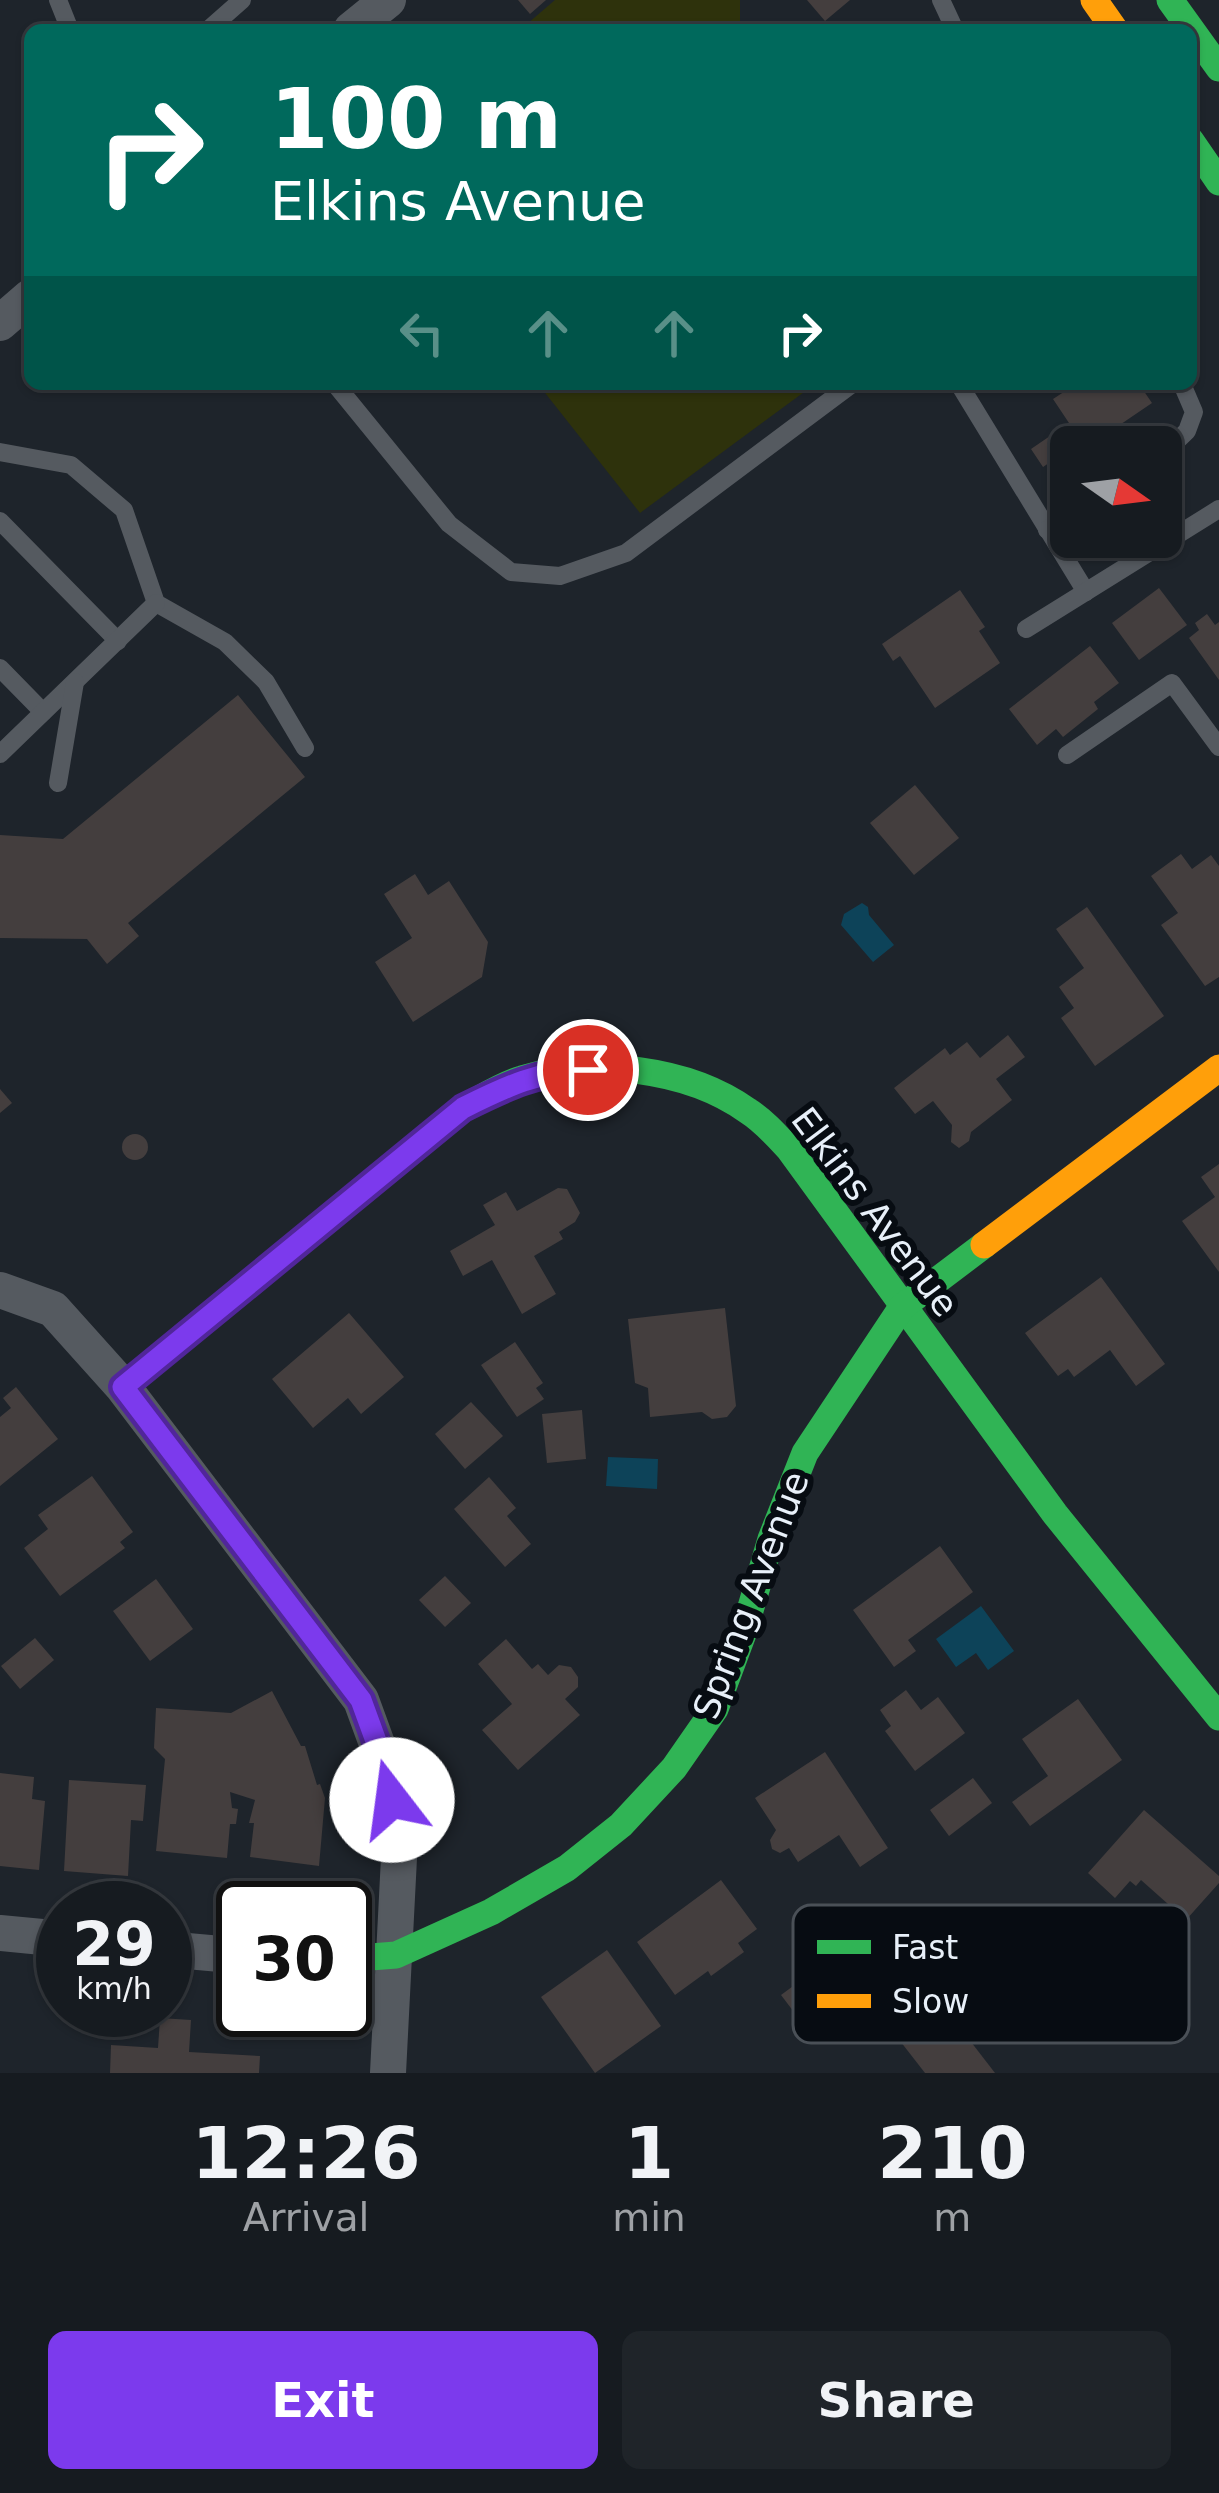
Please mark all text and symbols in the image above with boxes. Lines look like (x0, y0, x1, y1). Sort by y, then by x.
text: 100 m (270, 70, 562, 168)
icon: right (72, 72, 228, 228)
text: Elkins Avenue (270, 170, 646, 233)
icon: left (389, 300, 455, 366)
icon: ahead (515, 300, 581, 366)
icon: ahead (641, 300, 707, 366)
icon: right (767, 300, 833, 366)
north arrow (1050, 426, 1182, 558)
map controls (1050, 426, 1182, 558)
pin (537, 1019, 639, 1121)
icon: arrive (555, 1037, 621, 1103)
street label: Elkins Avenue (783, 1100, 967, 1324)
street label: Spring Avenue (685, 1466, 817, 1724)
position arrow (329, 1737, 455, 1863)
speed limit sign: 30 (216, 1881, 372, 2037)
legend (793, 1905, 1189, 2043)
text: 29 (72, 1909, 156, 1979)
text: Fast (892, 1928, 958, 1967)
text: km/h (76, 1971, 152, 2006)
text: Slow (892, 1982, 969, 2021)
text: 12:26 (191, 2111, 421, 2195)
text: 1 (624, 2111, 674, 2195)
text: 210 (877, 2111, 1027, 2195)
text: Arrival (243, 2195, 369, 2240)
text: min (612, 2195, 686, 2240)
text: m (933, 2195, 971, 2240)
button: Exit (48, 2331, 598, 2469)
button: Share (622, 2331, 1171, 2469)

